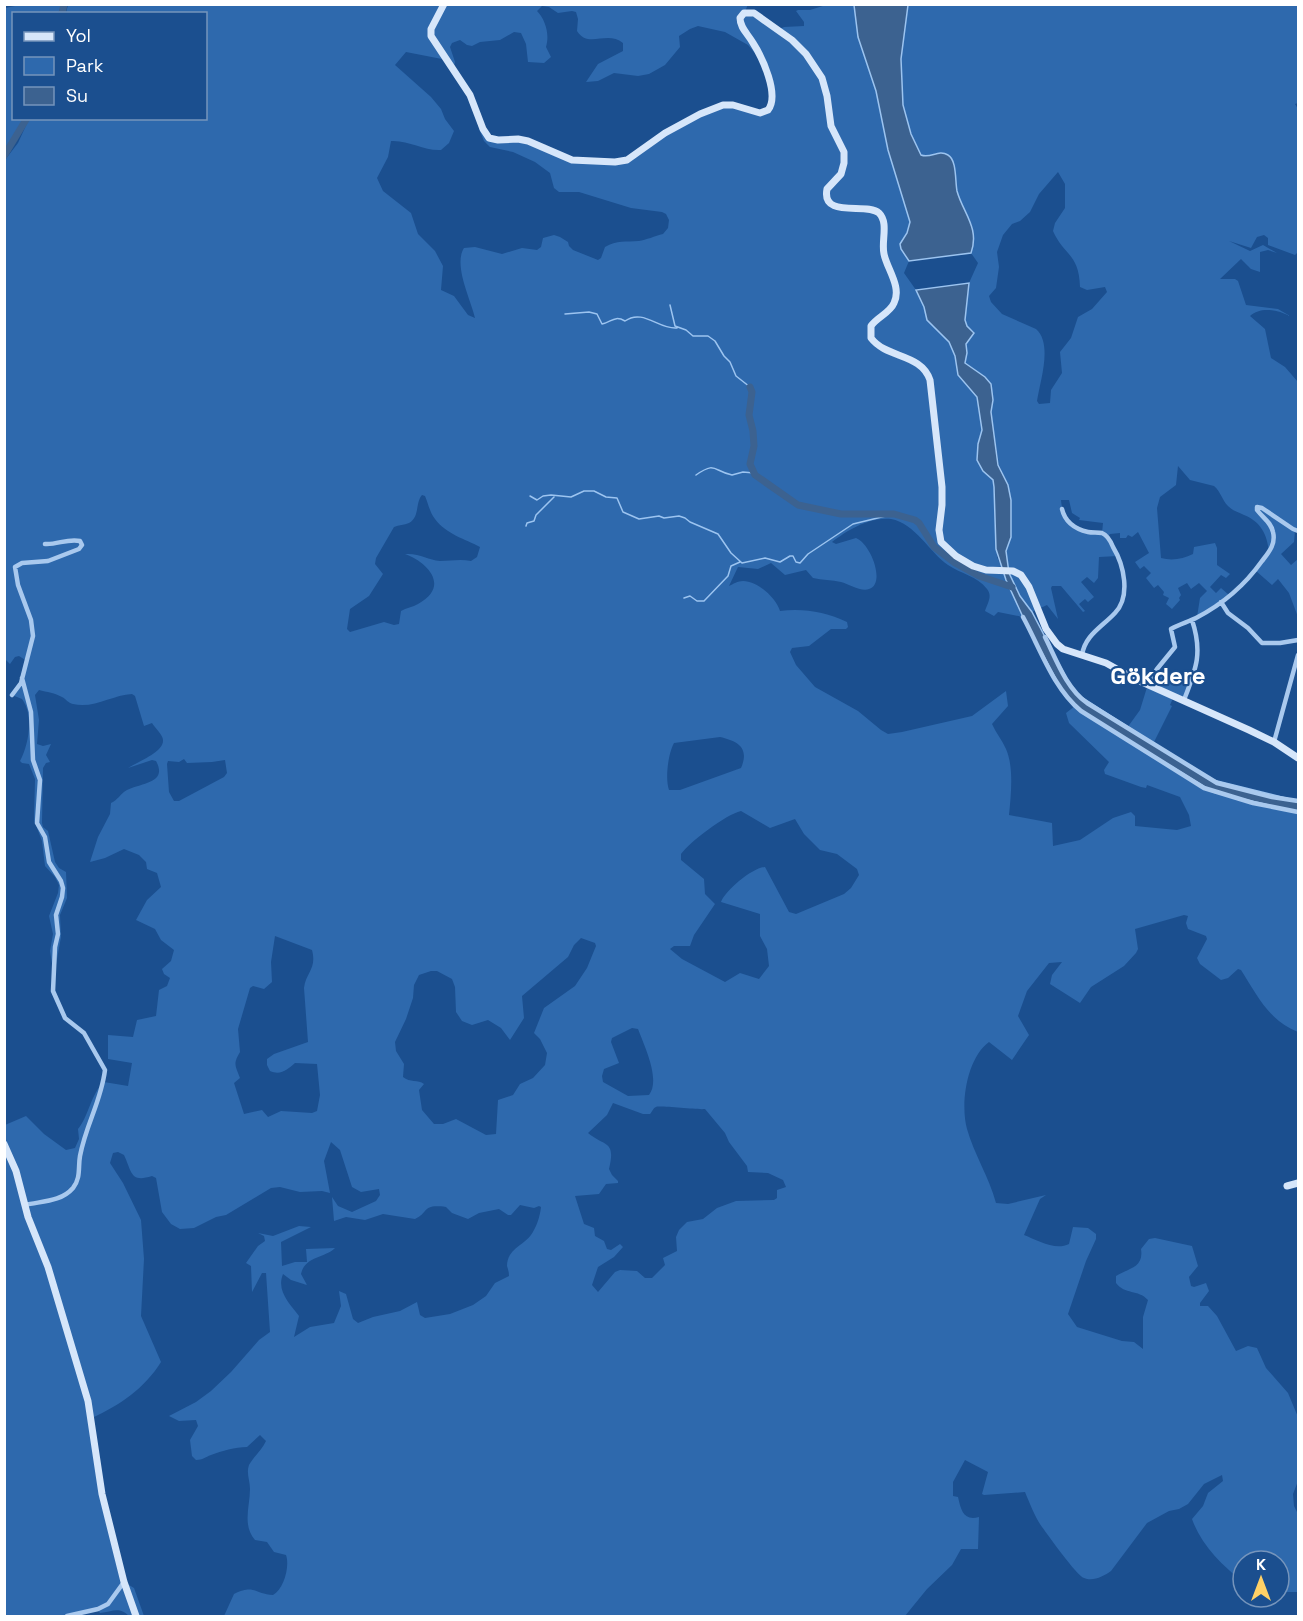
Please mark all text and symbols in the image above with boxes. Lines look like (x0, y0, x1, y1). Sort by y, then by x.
legend (12, 12, 207, 120)
text: Yol (66, 24, 91, 47)
text: Park (66, 54, 104, 77)
text: Su (66, 84, 88, 107)
district label: Gökdere (1110, 660, 1206, 691)
north arrow (1231, 1549, 1291, 1609)
text: K (1256, 1554, 1266, 1575)

